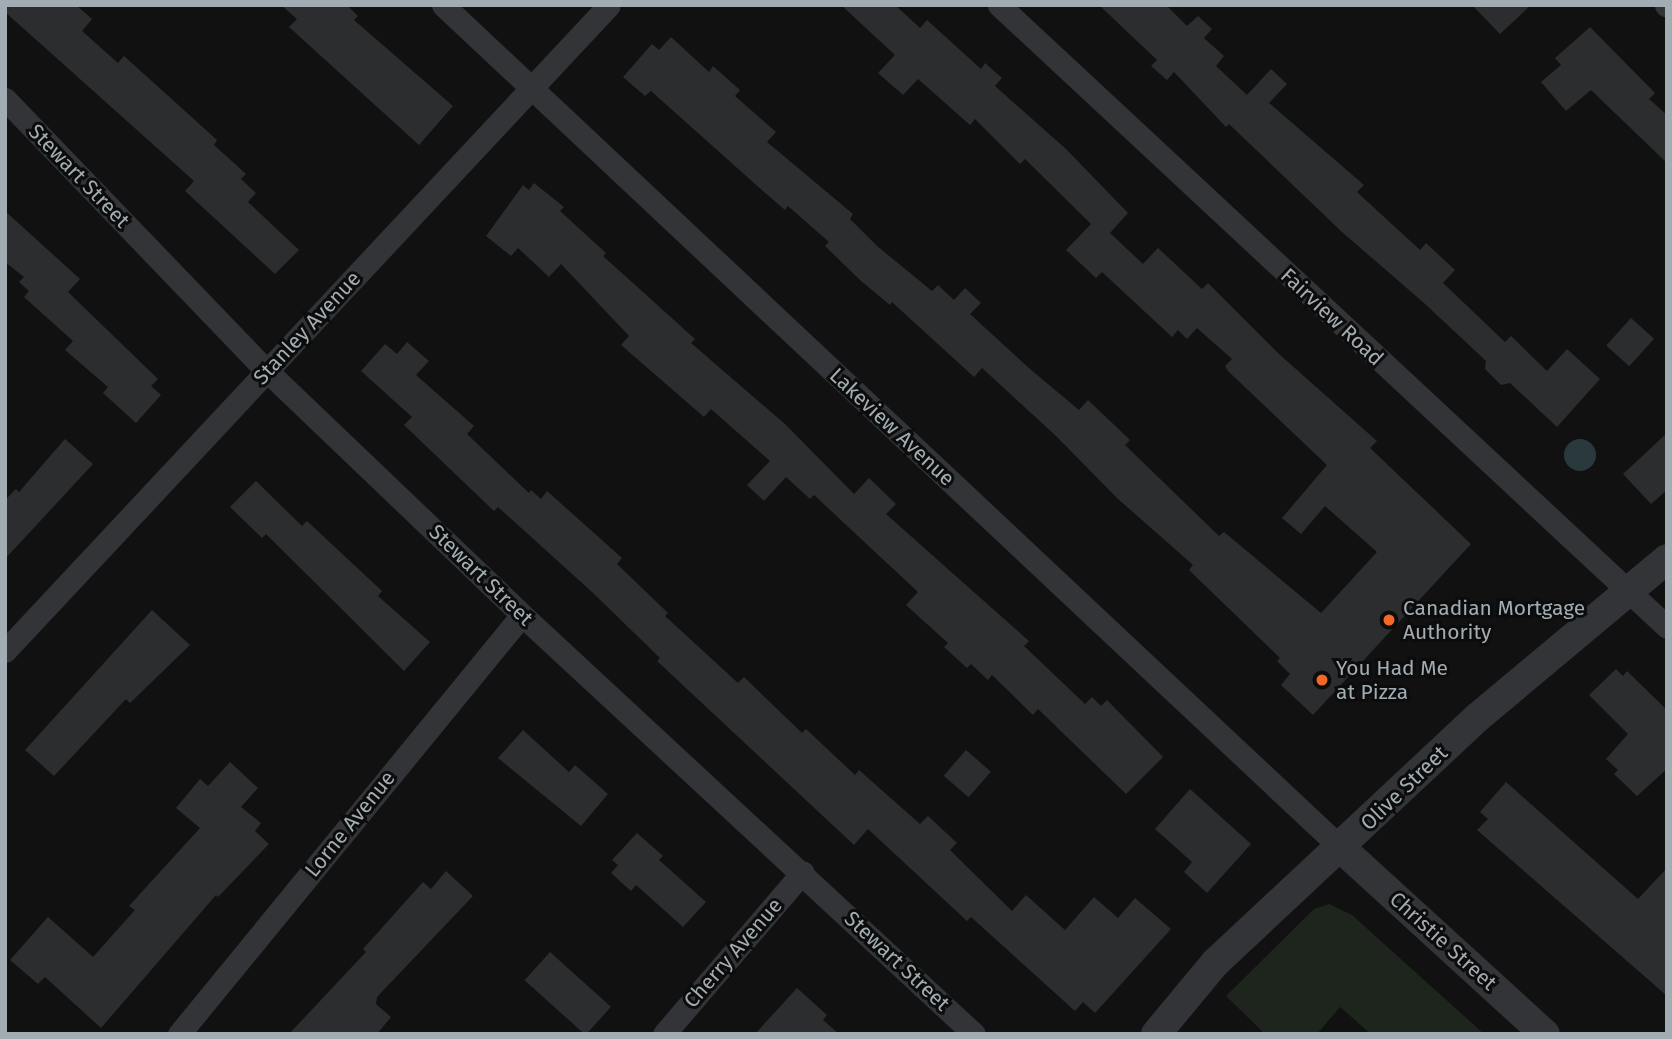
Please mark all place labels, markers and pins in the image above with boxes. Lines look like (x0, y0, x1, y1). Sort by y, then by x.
place label: Canadian Mortgage Authority (1403, 595, 1585, 645)
marker: Canadian Mortgage Authority (1381, 612, 1397, 628)
place label: You Had Me at Pizza (1336, 655, 1448, 705)
marker: You Had Me at Pizza (1314, 672, 1330, 688)

